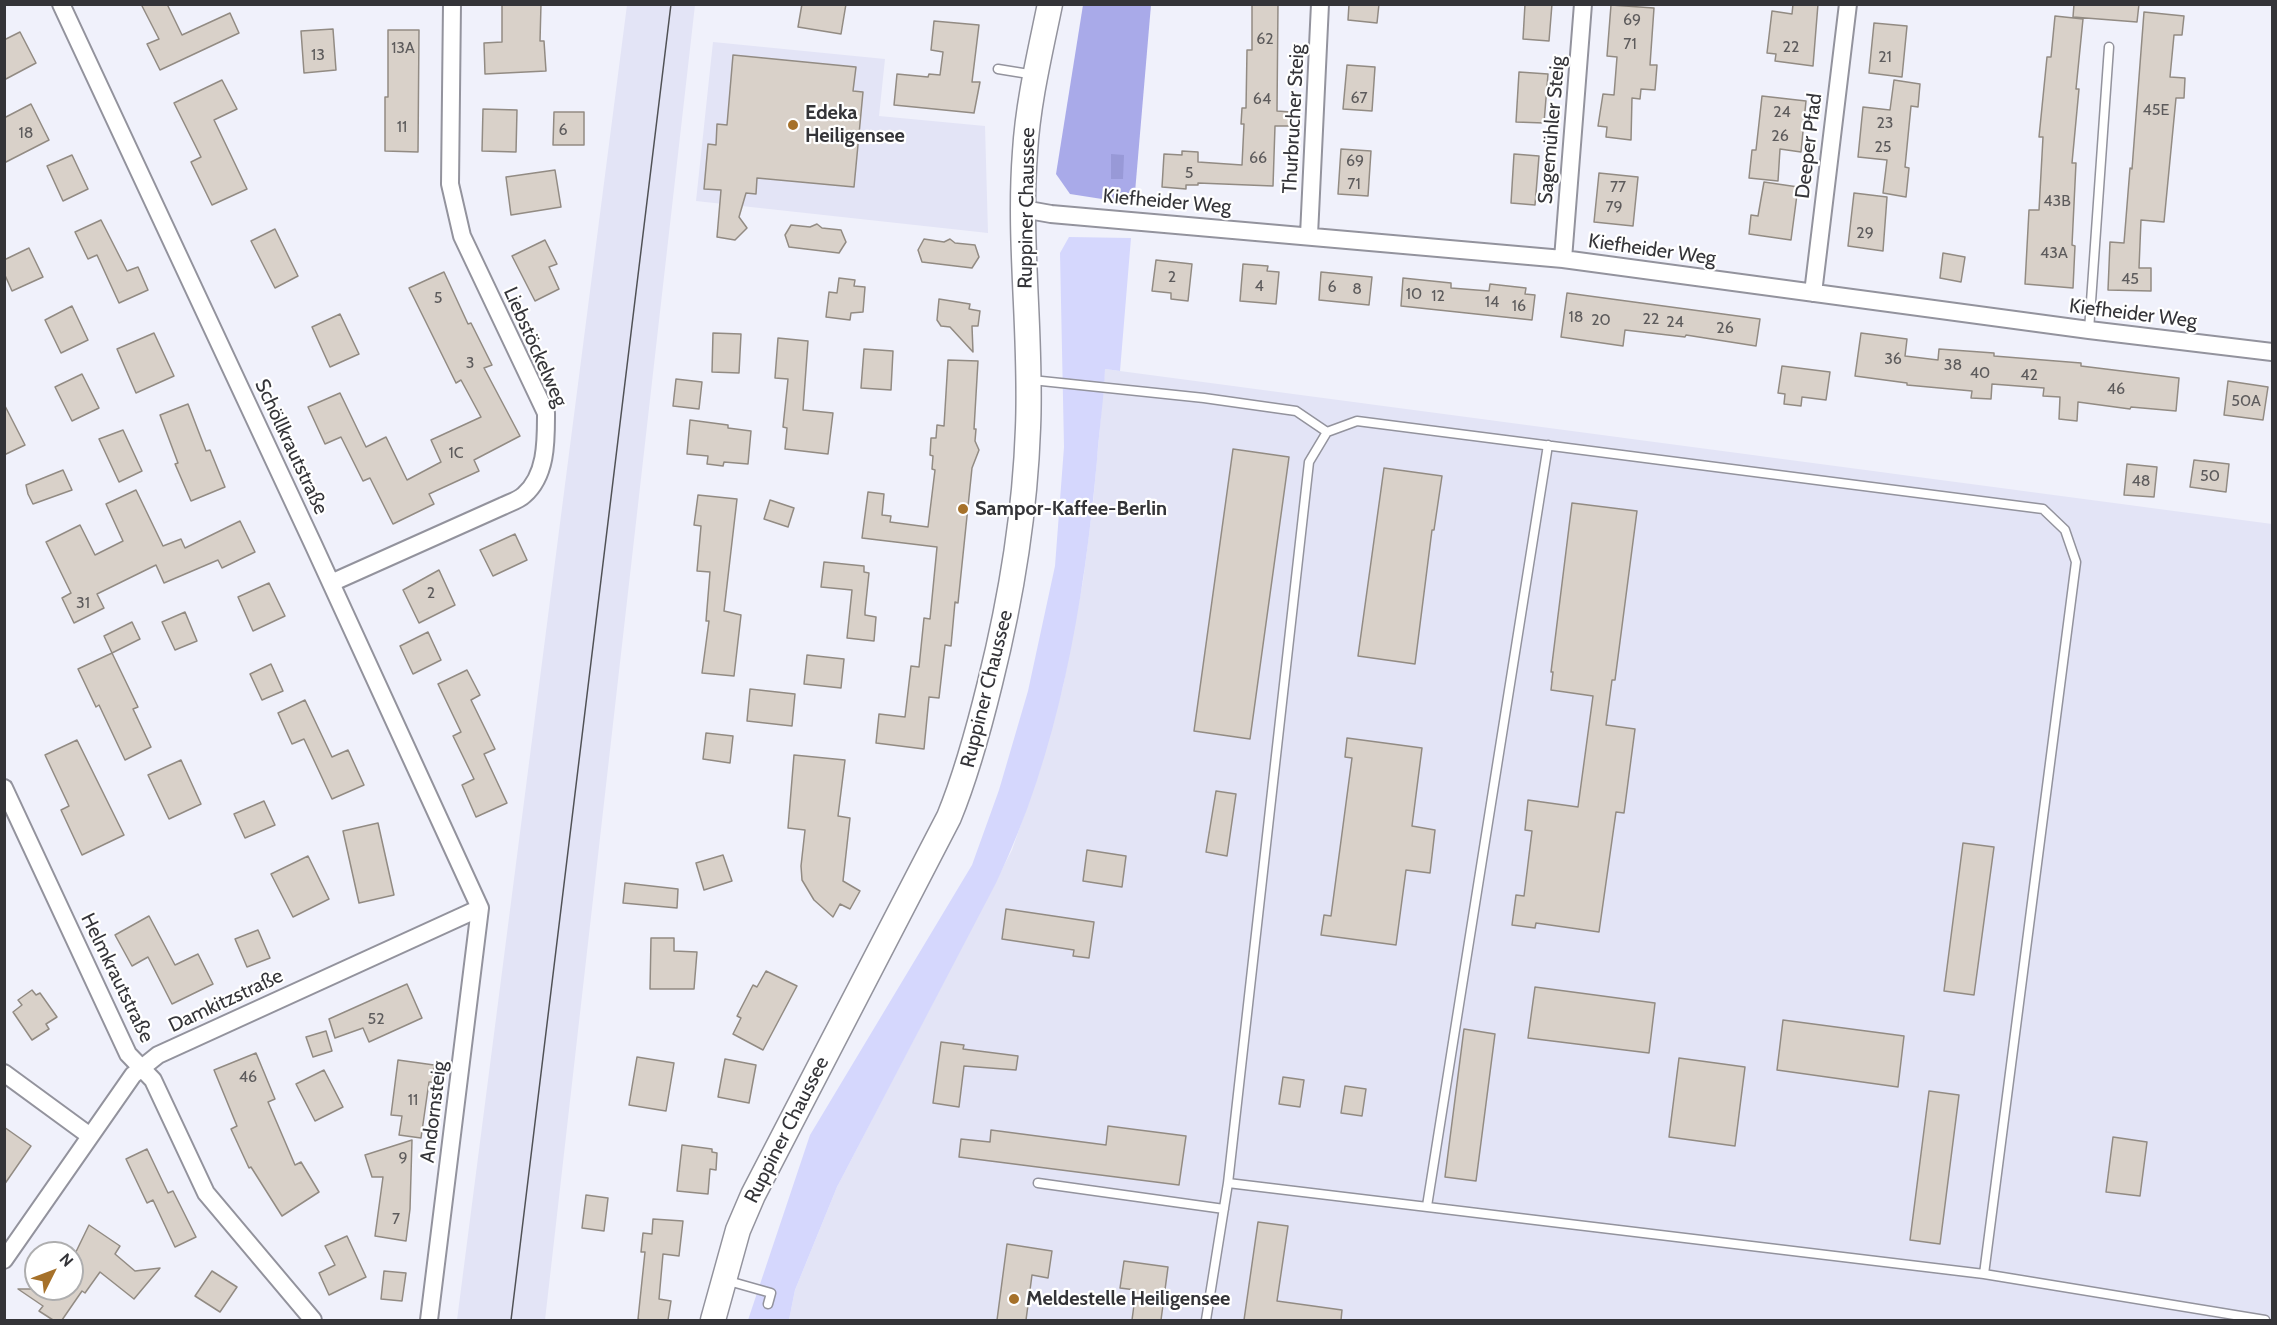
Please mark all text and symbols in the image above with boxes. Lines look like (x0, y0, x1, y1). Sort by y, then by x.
house number: 69 (1623, 10, 1641, 30)
house number: 62 (1256, 29, 1274, 49)
house number: 71 (1623, 34, 1637, 54)
house number: 22 (1783, 37, 1799, 57)
house number: 13A (391, 38, 415, 58)
street label: Thurbrucher Steig (1278, 44, 1310, 194)
house number: 13 (311, 45, 325, 65)
house number: 21 (1878, 47, 1892, 67)
street label: Sagemühler Steig (1534, 55, 1570, 205)
house number: 67 (1350, 88, 1368, 108)
house number: 64 (1253, 89, 1271, 109)
street label: Deeper Pfad (1791, 92, 1827, 200)
house number: 45E (2143, 100, 2169, 120)
place label: Edeka Heiligensee (805, 101, 905, 148)
house number: 24 (1773, 102, 1791, 122)
house number: 23 (1876, 113, 1894, 133)
house number: 11 (397, 117, 407, 137)
marker: Edeka Heiligensee (786, 118, 800, 132)
house number: 6 (558, 120, 568, 140)
house number: 18 (19, 123, 33, 143)
house number: 26 (1771, 126, 1789, 146)
street label: Ruppiner Chaussee (1014, 127, 1040, 289)
house number: 25 (1874, 137, 1892, 157)
house number: 66 (1249, 148, 1267, 168)
house number: 69 (1346, 151, 1364, 171)
house number: 5 (1185, 163, 1193, 183)
house number: 71 (1347, 174, 1361, 194)
house number: 77 (1610, 177, 1626, 197)
street label: Kiefheider Weg (1102, 184, 1232, 220)
house number: 43B (2043, 191, 2071, 211)
house number: 79 (1605, 197, 1623, 217)
house number: 29 (1856, 223, 1874, 243)
street label: Kiefheider Weg (1587, 229, 1717, 271)
house number: 43A (2040, 243, 2068, 263)
house number: 2 (1168, 267, 1176, 287)
house number: 45 (2121, 269, 2139, 289)
house number: 4 (1254, 276, 1264, 296)
house number: 6 (1327, 277, 1337, 297)
house number: 8 (1352, 279, 1362, 299)
street label: Liebstöckelweg (498, 283, 572, 411)
house number: 10 (1406, 284, 1422, 304)
house number: 12 (1431, 286, 1445, 306)
house number: 5 (434, 288, 442, 308)
house number: 14 (1485, 292, 1499, 312)
street label: Kiefheider Weg (2068, 294, 2198, 334)
house number: 16 (1512, 296, 1526, 316)
house number: 18 (1569, 307, 1583, 327)
house number: 22 (1643, 309, 1659, 329)
house number: 20 (1591, 310, 1611, 330)
house number: 24 (1666, 312, 1684, 332)
house number: 26 (1716, 318, 1734, 338)
house number: 36 (1884, 349, 1902, 369)
house number: 3 (466, 353, 474, 373)
house number: 38 (1944, 355, 1962, 375)
house number: 40 (1970, 363, 1990, 383)
house number: 42 (2020, 365, 2038, 385)
street label: Schöllkrautstraße (249, 376, 333, 518)
house number: 46 (2107, 379, 2125, 399)
house number: 50A (2231, 391, 2261, 411)
house number: 1C (448, 443, 464, 463)
house number: 50 (2200, 466, 2220, 486)
house number: 48 (2132, 471, 2150, 491)
place label: Sampor-Kaffee-Berlin (975, 497, 1167, 521)
marker: Sampor-Kaffee-Berlin (956, 502, 970, 516)
house number: 2 (427, 583, 435, 603)
house number: 31 (76, 593, 90, 613)
street label: Ruppiner Chaussee (956, 608, 1018, 770)
street label: Helmkrautstraße (75, 909, 159, 1047)
street label: Damkitzstraße (165, 964, 287, 1038)
house number: 52 (367, 1009, 385, 1029)
street label: Ruppiner Chaussee (740, 1053, 834, 1207)
street label: Andornsteig (416, 1060, 452, 1164)
house number: 46 (239, 1067, 257, 1087)
house number: 11 (408, 1090, 418, 1110)
house number: 9 (398, 1148, 408, 1168)
house number: 7 (392, 1209, 400, 1229)
north arrow (24, 1241, 84, 1301)
text: N (55, 1249, 77, 1271)
place label: Meldestelle Heiligensee (1026, 1287, 1230, 1311)
marker: Meldestelle Heiligensee (1007, 1292, 1021, 1306)

